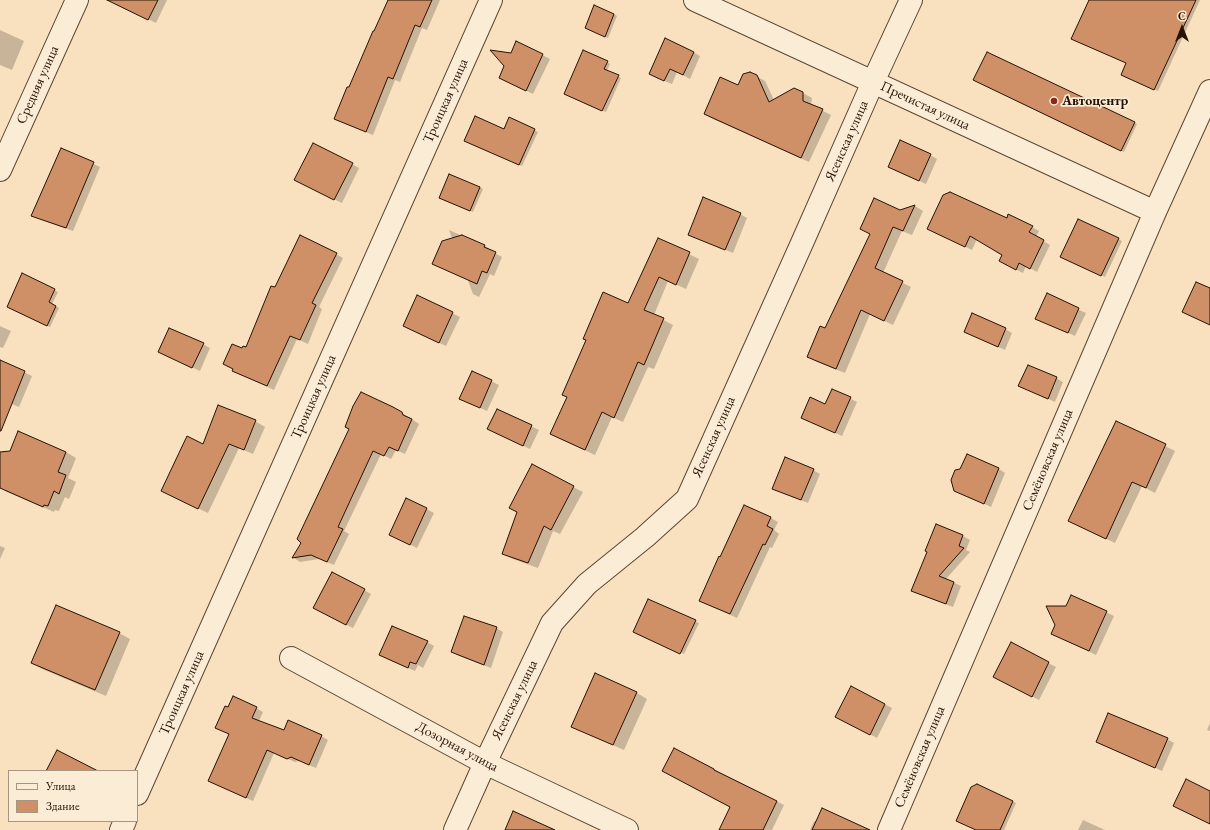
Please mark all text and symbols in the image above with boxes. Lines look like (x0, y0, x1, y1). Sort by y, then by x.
north arrow (1162, 8, 1202, 48)
text: С (1178, 9, 1186, 23)
street label: Средняя улица (13, 43, 63, 127)
street label: Троицкая улица (420, 56, 472, 146)
street label: Пречистая улица (878, 78, 972, 134)
place label: Автоцентр (1062, 93, 1128, 109)
marker: Автоцентр (1049, 96, 1059, 106)
street label: Ясенская улица (822, 98, 872, 184)
street label: Троицкая улица (288, 352, 340, 442)
street label: Ясенская улица (689, 394, 739, 480)
street label: Семёновская улица (1019, 407, 1077, 513)
street label: Троицкая улица (156, 648, 208, 738)
street label: Ясенская улица (488, 657, 542, 743)
street label: Семёновская улица (891, 704, 949, 810)
street label: Дозорная улица (413, 718, 501, 776)
legend (8, 770, 138, 822)
text: Улица (46, 778, 76, 794)
text: Здание (46, 798, 80, 814)

